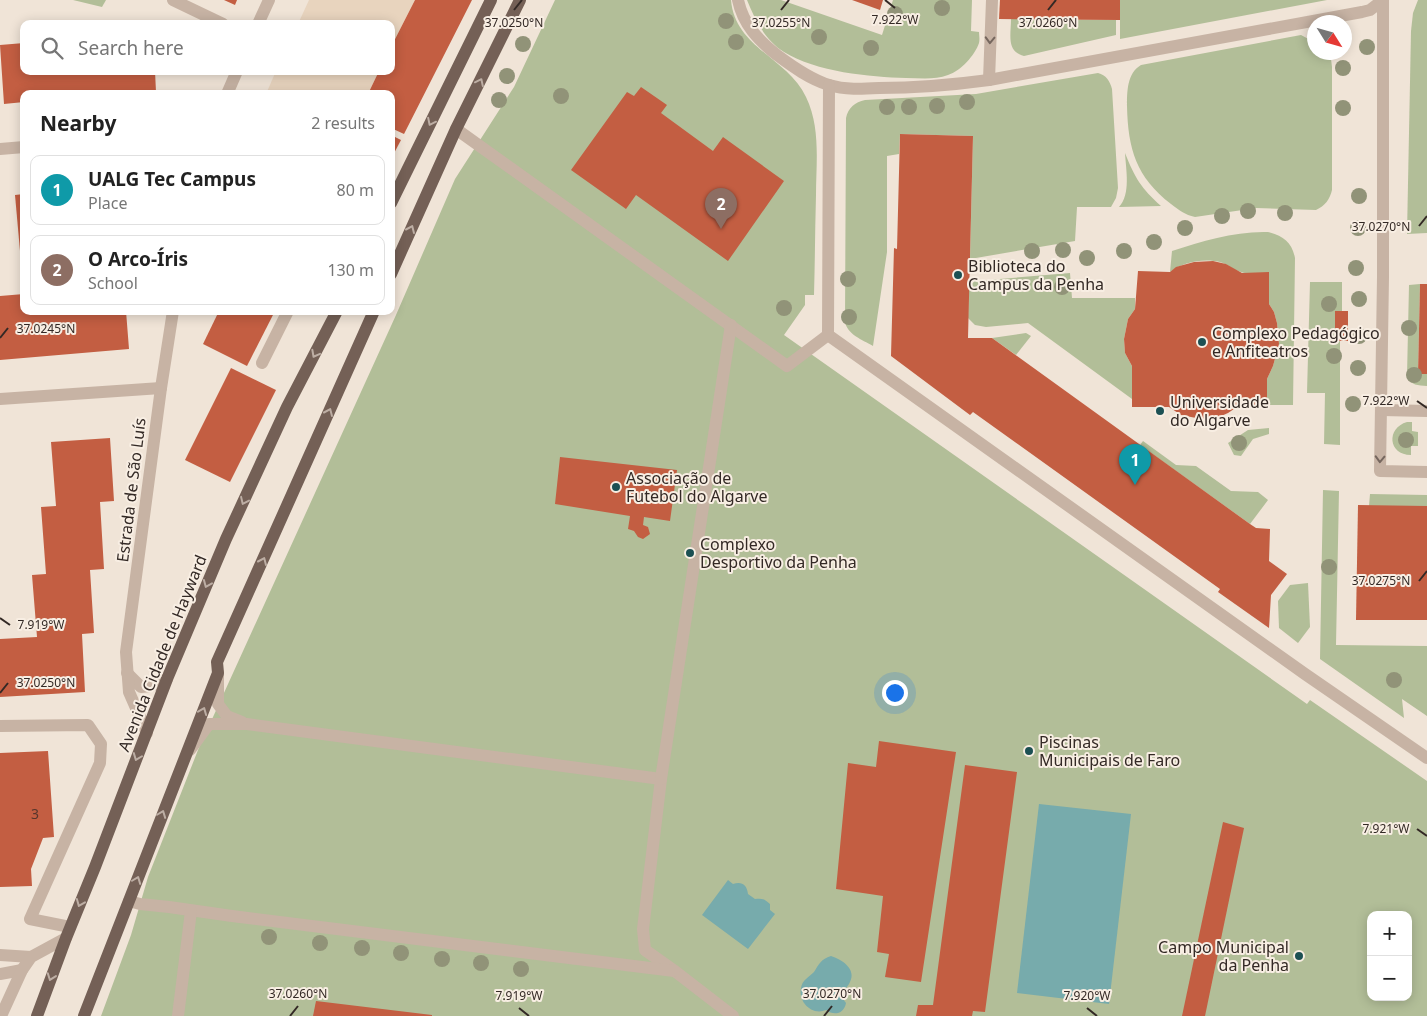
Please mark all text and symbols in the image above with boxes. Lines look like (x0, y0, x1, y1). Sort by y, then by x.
text: 7.922°W (872, 11, 918, 28)
text: 37.0250°N (485, 14, 543, 31)
text: 37.0255°N (752, 14, 810, 31)
text: 37.0260°N (1019, 14, 1077, 31)
north arrow (1307, 15, 1352, 60)
search box (20, 20, 395, 75)
icon: search (38, 34, 66, 62)
text: Search here (78, 35, 184, 61)
one-way arrow (985, 36, 996, 44)
one-way arrow (474, 78, 484, 87)
text: Nearby (40, 109, 116, 137)
text: 2 results (311, 112, 375, 134)
one-way arrow (427, 117, 437, 126)
text: UALG Tec Campus (88, 166, 256, 192)
text: 1 (52, 179, 62, 201)
text: 80 m (337, 179, 374, 201)
pin: 2 (705, 188, 737, 229)
text: Place (88, 192, 128, 214)
text: 37.0270°N (1352, 218, 1410, 235)
one-way arrow (405, 225, 416, 234)
text: O Arco-Íris (88, 246, 188, 272)
place label: Biblioteca do Campus da Penha (968, 255, 1104, 295)
text: 2 (52, 259, 62, 281)
text: 130 m (327, 259, 374, 281)
marker: Biblioteca do Campus da Penha (952, 269, 964, 281)
text: School (88, 272, 138, 294)
text: 37.0245°N (17, 320, 75, 337)
place label: Complexo Pedagógico e Anfiteatros (1212, 322, 1380, 362)
marker: Complexo Pedagógico e Anfiteatros (1196, 336, 1208, 348)
one-way arrow (311, 349, 321, 358)
place label: Universidade do Algarve (1170, 391, 1269, 431)
text: 7.922°W (1363, 392, 1409, 409)
marker: Universidade do Algarve (1154, 405, 1166, 417)
one-way arrow (323, 409, 333, 418)
street label: Estrada de São Luís (111, 417, 151, 563)
pin: 1 (1119, 444, 1151, 485)
one-way arrow (1375, 455, 1386, 463)
place label: Associação de Futebol do Algarve (626, 467, 767, 507)
marker: Associação de Futebol do Algarve (610, 481, 622, 493)
one-way arrow (240, 495, 250, 504)
place label: Complexo Desportivo da Penha (700, 533, 857, 573)
marker: Complexo Desportivo da Penha (684, 547, 696, 559)
street label: Avenida Cidade de Hayward (112, 551, 212, 755)
one-way arrow (256, 557, 267, 566)
text: 37.0275°N (1352, 572, 1410, 589)
one-way arrow (203, 579, 213, 587)
text: 7.919°W (18, 616, 64, 633)
text: 37.0250°N (17, 674, 75, 691)
your location (882, 680, 908, 706)
one-way arrow (196, 707, 207, 716)
place label: Piscinas Municipais de Faro (1039, 731, 1180, 771)
marker: Piscinas Municipais de Faro (1023, 745, 1035, 757)
one-way arrow (133, 753, 143, 761)
house number: 3 (31, 804, 39, 823)
one-way arrow (156, 810, 167, 819)
text: 7.921°W (1363, 820, 1409, 837)
one-way arrow (131, 876, 141, 885)
one-way arrow (76, 898, 86, 907)
map controls (1367, 911, 1412, 1001)
button: + (1367, 911, 1412, 956)
place label: Campo Municipal da Penha (1158, 936, 1289, 976)
marker: Campo Municipal da Penha (1293, 950, 1305, 962)
button: − (1367, 956, 1412, 1001)
one-way arrow (47, 972, 57, 981)
text: 37.0260°N (269, 985, 327, 1002)
text: 37.0270°N (803, 985, 861, 1002)
text: 7.919°W (496, 987, 542, 1004)
text: 7.920°W (1064, 987, 1110, 1004)

